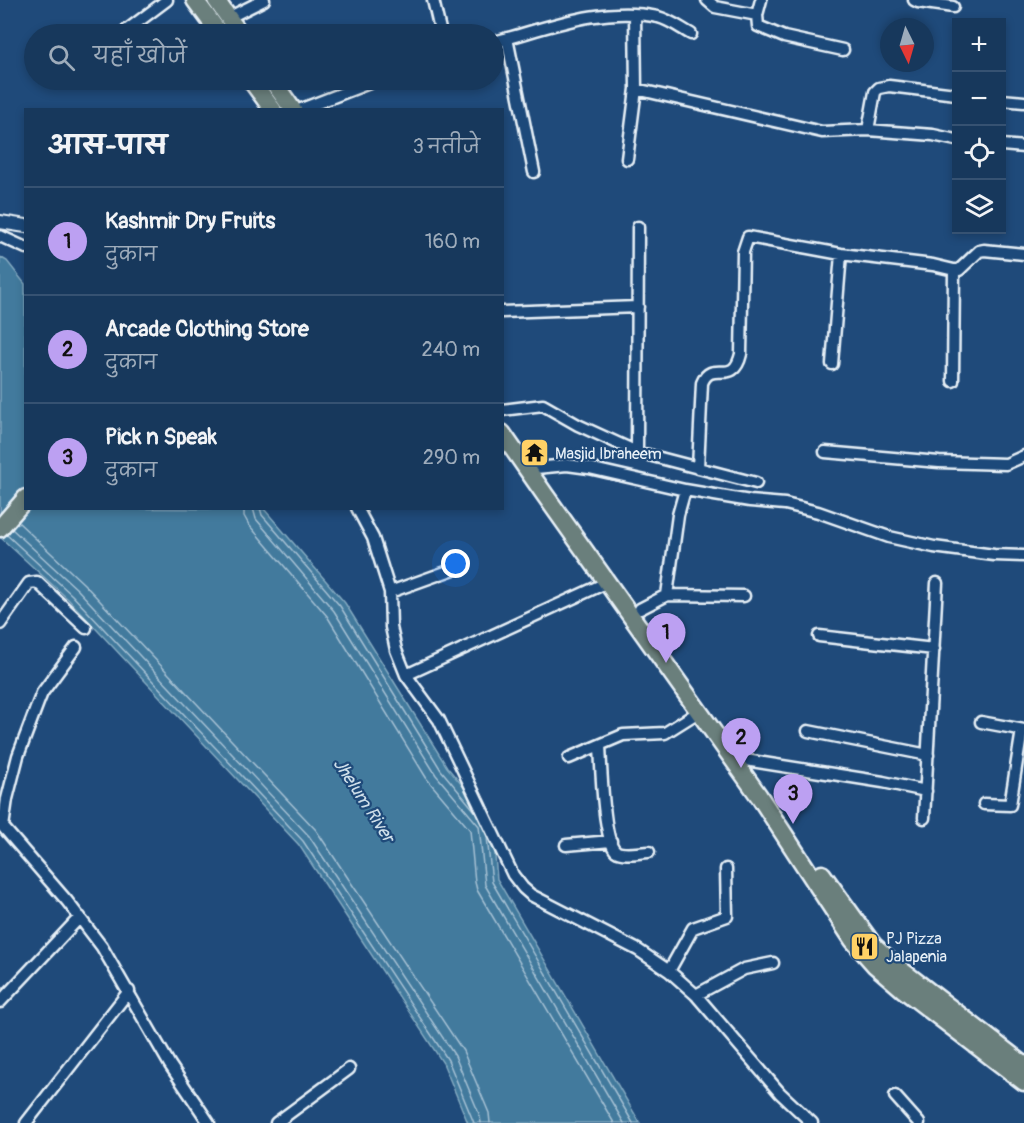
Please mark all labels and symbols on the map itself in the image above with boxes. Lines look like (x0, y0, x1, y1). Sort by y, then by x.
north arrow (880, 18, 934, 72)
temple icon: Masjid Ibraheem (518, 437, 550, 469)
place label: Masjid Ibraheem (555, 444, 662, 464)
your location (441, 549, 470, 578)
pin: 1 (646, 614, 686, 663)
pin: 2 (722, 718, 760, 768)
water label: Jhelum River (328, 754, 401, 849)
pin: 3 (774, 774, 812, 824)
place label: PJ Pizza Jalapenia (886, 929, 947, 967)
restaurant icon: PJ Pizza Jalapenia (849, 931, 881, 963)

